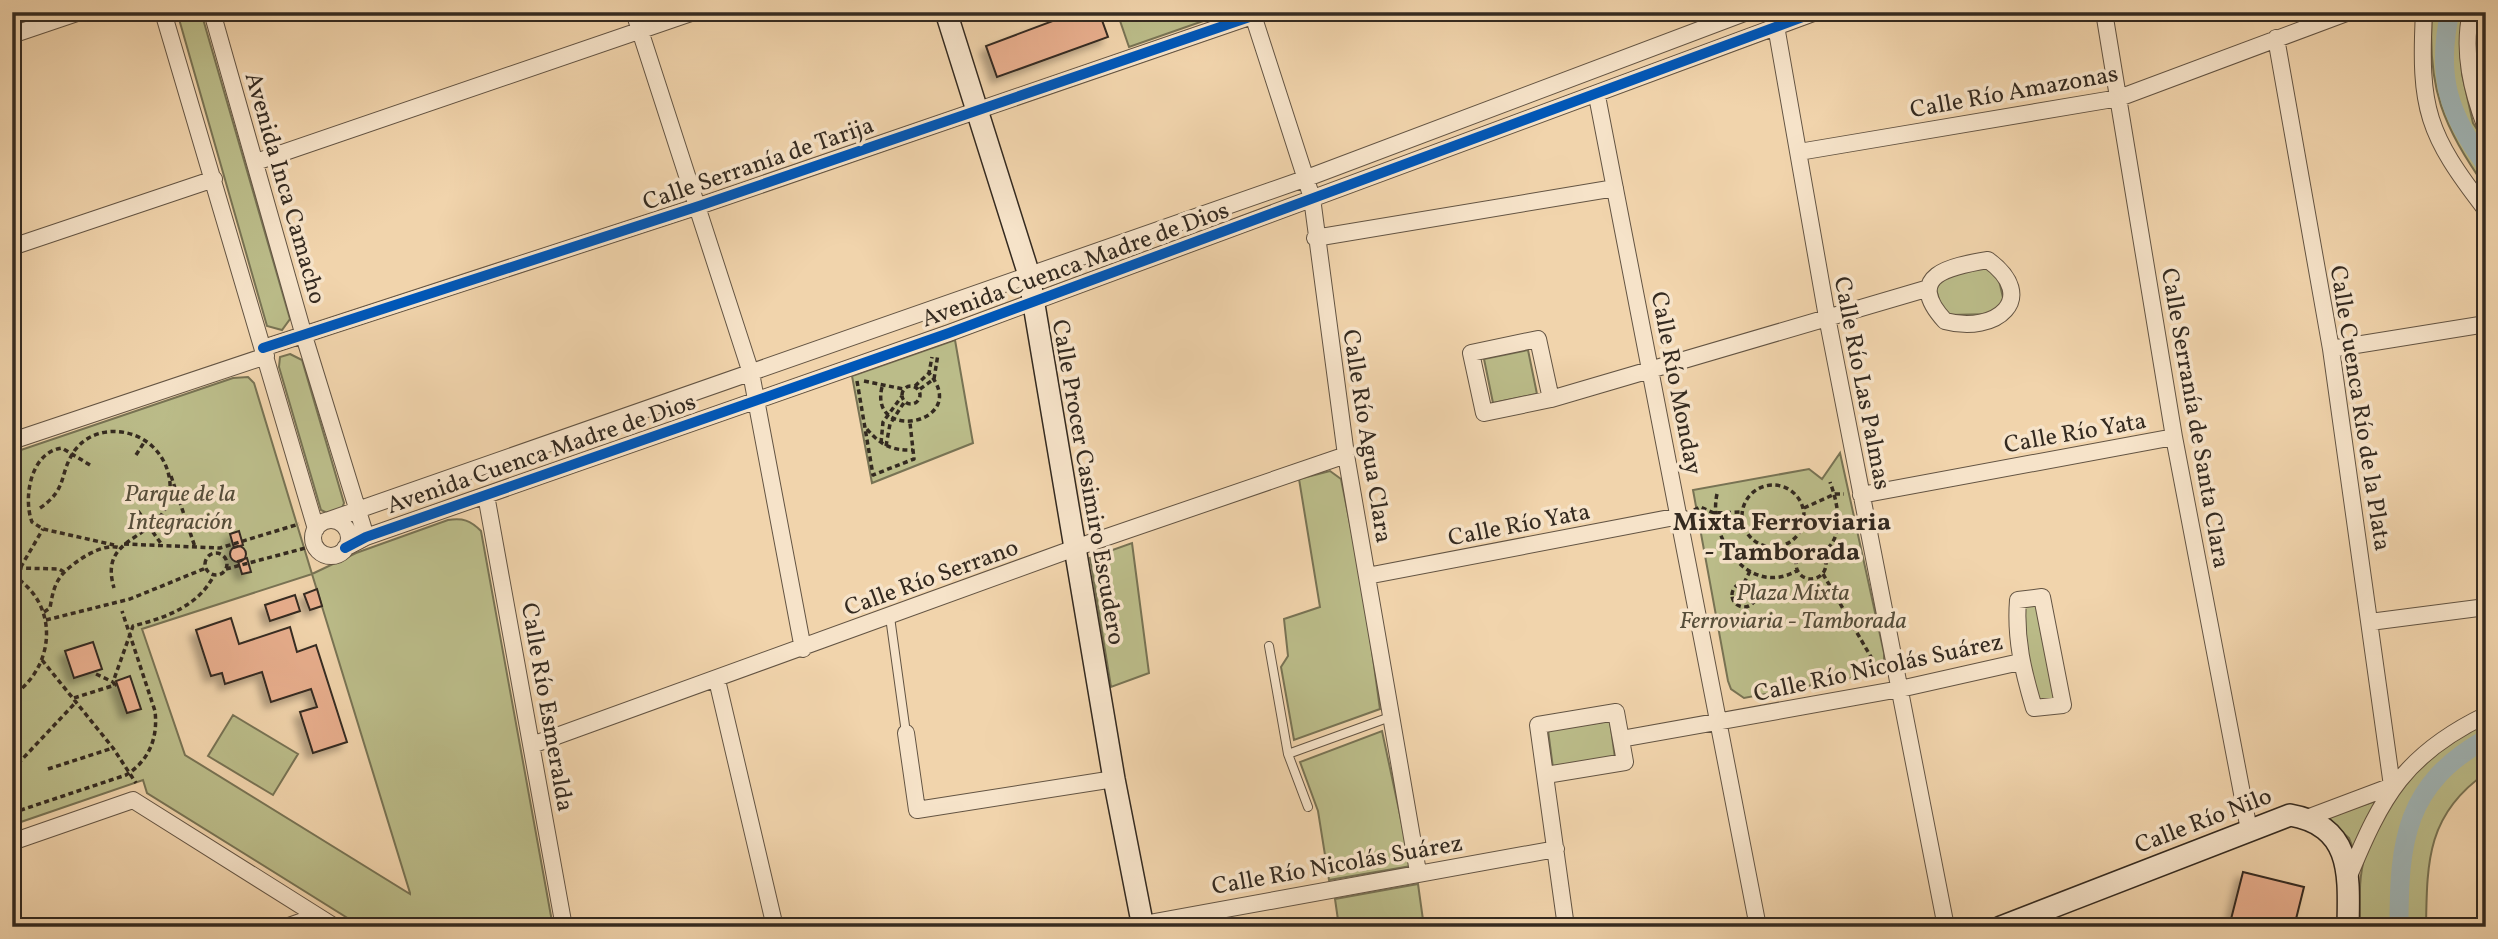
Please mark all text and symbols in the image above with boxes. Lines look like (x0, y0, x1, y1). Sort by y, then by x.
street label: Calle Río Amazonas (1908, 58, 2121, 128)
street label: Avenida Inca Camacho (235, 69, 333, 308)
street label: Calle Serranía de Tarija (638, 109, 879, 220)
street label: Avenida Cuenca Madre de Dios (917, 194, 1234, 337)
street label: Calle Cuenca Río de la Plata (2320, 263, 2398, 553)
street label: Calle Serranía de Santa Clara (2151, 266, 2237, 571)
street label: Calle Río Las Palmas (1824, 274, 1898, 493)
street label: Calle Río Monday (1641, 289, 1709, 478)
street label: Calle Procer Casimiro Escudero (1042, 317, 1132, 648)
street label: Calle Río Agua Clara (1332, 327, 1400, 545)
street label: Avenida Cuenca Madre de Dios (382, 386, 701, 524)
street label: Calle Río Yata (2001, 405, 2149, 463)
park label: Parque de la Integración (124, 478, 236, 540)
street label: Calle Río Yata (1445, 496, 1593, 556)
district label: Mixta Ferroviaria - Tamborada (1673, 505, 1891, 571)
street label: Calle Río Serrano (840, 532, 1024, 626)
park label: Plaza Mixta Ferroviaria - Tamborada (1679, 577, 1907, 639)
street label: Calle Río Esmeralda (511, 600, 581, 814)
street label: Calle Río Nicolás Suárez (1751, 626, 2006, 712)
street label: Calle Río Nilo (2130, 780, 2277, 864)
street label: Calle Río Nicolás Suárez (1209, 827, 1465, 905)

